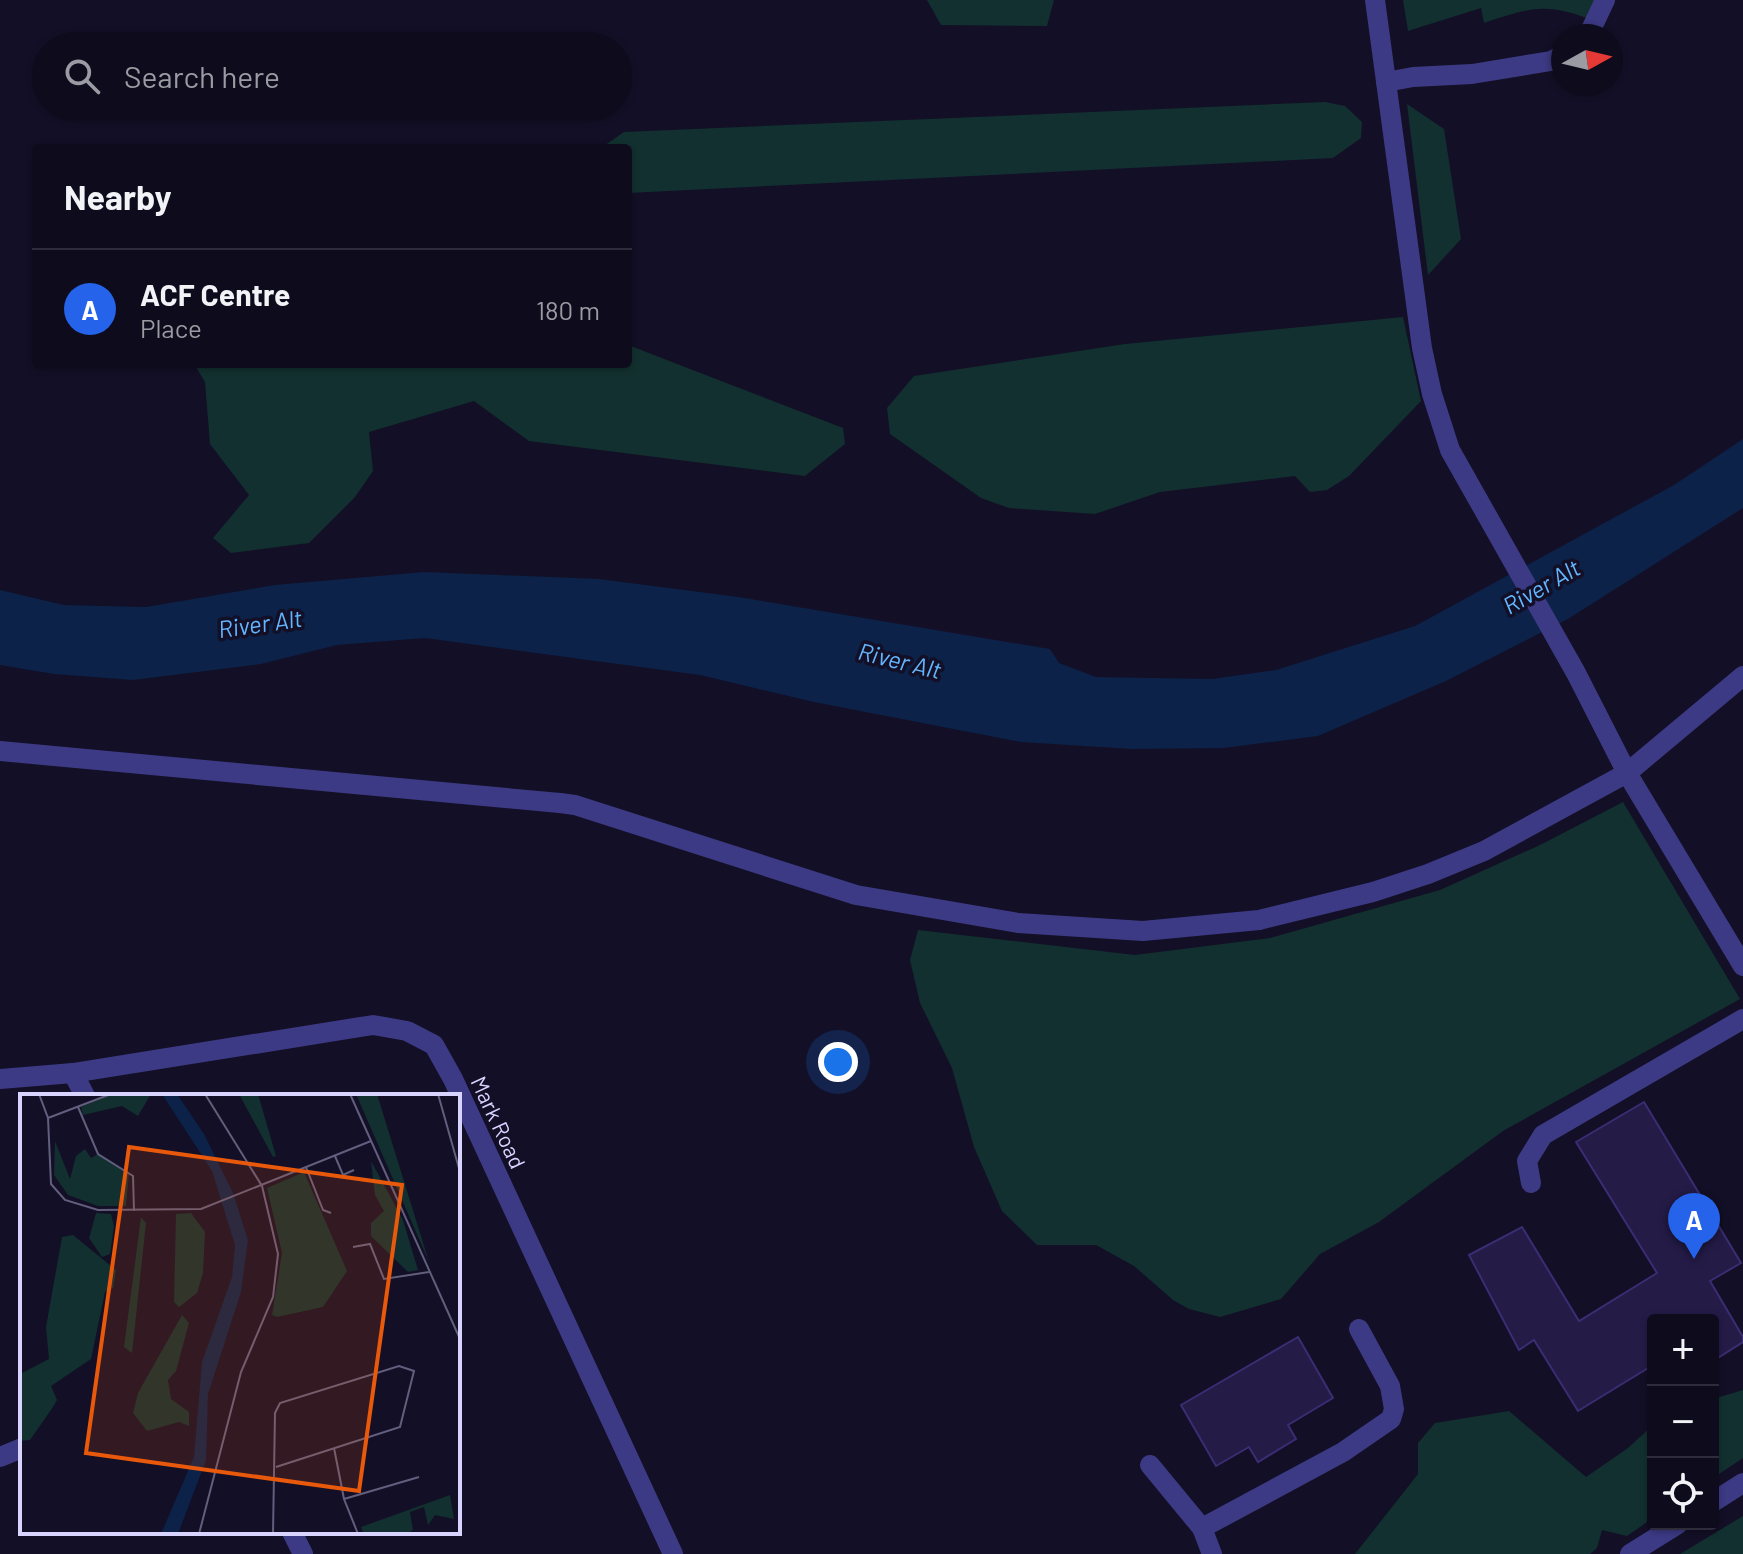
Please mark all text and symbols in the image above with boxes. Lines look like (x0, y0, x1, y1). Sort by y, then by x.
north arrow (1551, 24, 1623, 96)
search box (32, 32, 632, 120)
icon: search (60, 54, 104, 98)
text: Search here (124, 58, 280, 94)
text: Nearby (64, 176, 172, 217)
text: ACF Centre (140, 276, 290, 312)
text: A (81, 294, 99, 325)
text: 180 m (536, 294, 600, 325)
text: Place (140, 312, 202, 343)
water label: River Alt (1497, 552, 1585, 620)
water label: River Alt (216, 603, 304, 643)
water label: River Alt (856, 636, 945, 684)
your location (818, 1042, 858, 1082)
street label: Mark Road (466, 1072, 532, 1172)
inset map (20, 1094, 460, 1534)
pin: A (1668, 1193, 1720, 1259)
map controls (1647, 1314, 1719, 1530)
button: + (1647, 1314, 1719, 1386)
button: − (1647, 1386, 1719, 1458)
button: locate (1647, 1458, 1719, 1530)

